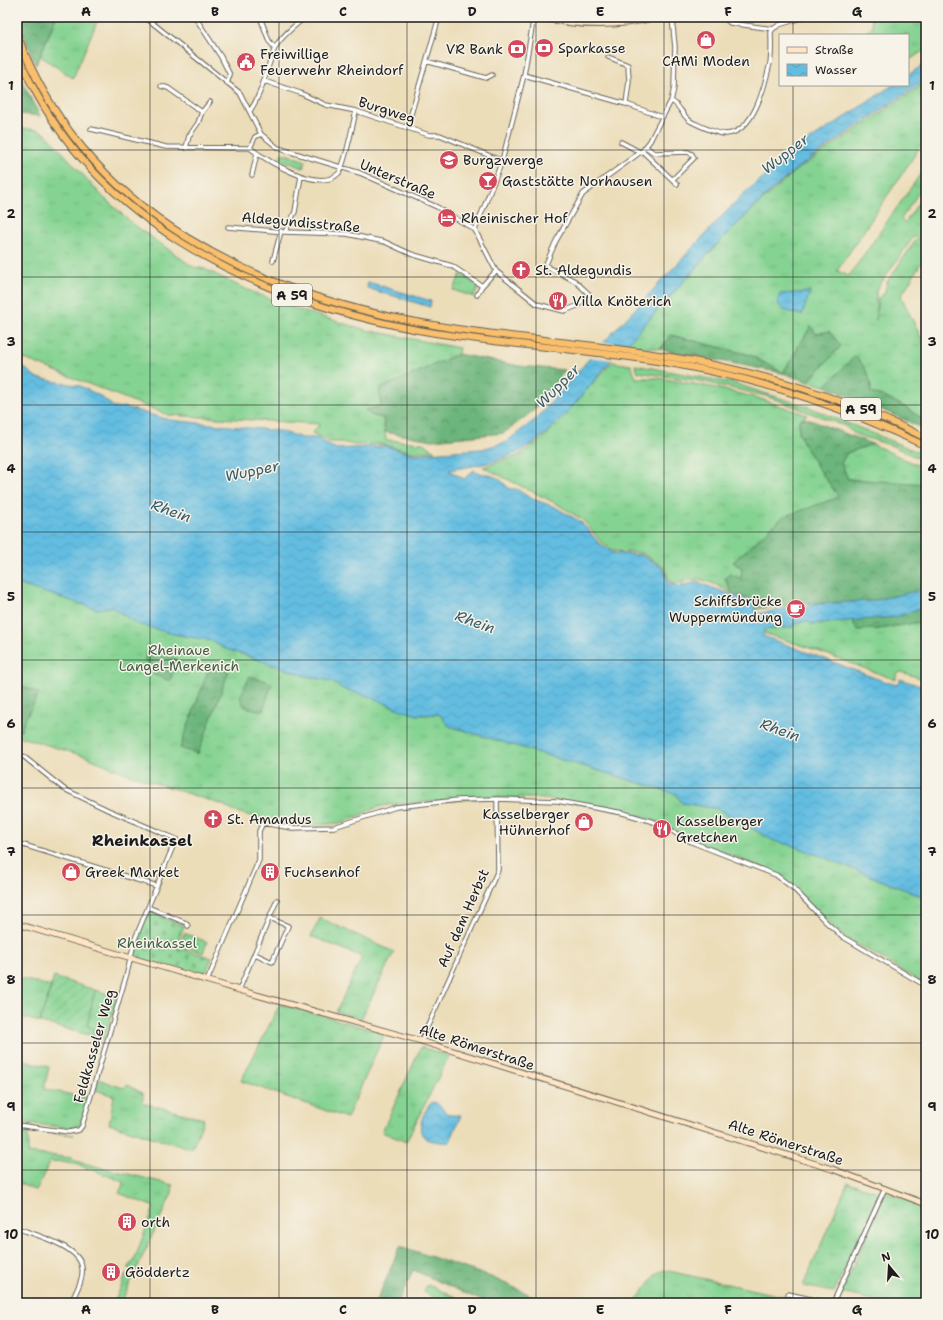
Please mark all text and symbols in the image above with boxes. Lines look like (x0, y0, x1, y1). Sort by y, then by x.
text: A (81, 3, 91, 20)
text: B (211, 3, 219, 20)
text: C (339, 3, 347, 20)
text: D (467, 3, 477, 20)
text: E (596, 3, 605, 20)
text: F (724, 3, 732, 20)
text: G (852, 3, 863, 20)
shop icon: CAMi Moden (695, 29, 717, 51)
legend (779, 34, 909, 86)
bank icon: Sparkasse (533, 37, 555, 59)
bank icon: VR Bank (506, 38, 528, 60)
place label: Sparkasse (558, 39, 626, 57)
place label: VR Bank (446, 40, 503, 58)
text: Straße (815, 42, 854, 58)
place label: Freiwillige Feuerwehr Rheindorf (260, 45, 404, 79)
public building icon: Freiwillige Feuerwehr Rheindorf (235, 51, 257, 73)
place label: CAMi Moden (662, 52, 750, 70)
text: Wasser (815, 62, 857, 78)
text: 1 (8, 77, 14, 94)
text: 1 (929, 77, 935, 94)
street label: Burgweg (356, 92, 418, 128)
water label: Wupper (757, 129, 814, 179)
school or university icon: Burgzwerge (438, 149, 460, 171)
place label: Burgzwerge (463, 151, 544, 169)
street label: Unterstraße (357, 155, 439, 203)
bar icon: Gaststätte Norhausen (477, 170, 499, 192)
place label: Gaststätte Norhausen (502, 172, 653, 190)
text: 2 (6, 205, 16, 222)
text: 2 (927, 205, 937, 222)
hotel icon: Rheinischer Hof (436, 207, 458, 229)
street label: Aldegundisstraße (241, 208, 361, 236)
place label: Rheinischer Hof (461, 209, 568, 227)
church icon: St. Aldegundis (510, 259, 532, 281)
place label: St. Aldegundis (535, 261, 632, 279)
road number: A 59 (272, 284, 312, 306)
restaurant icon: Villa Knöterich (547, 290, 569, 312)
place label: Villa Knöterich (572, 292, 672, 310)
text: 3 (6, 333, 16, 350)
text: 3 (927, 333, 937, 350)
water label: Wupper (531, 359, 585, 413)
road number: A 59 (841, 398, 881, 420)
water label: Wupper (223, 455, 282, 486)
text: 4 (6, 460, 16, 477)
text: 4 (927, 460, 937, 477)
water label: Rhein (148, 495, 194, 527)
text: 5 (7, 588, 15, 605)
text: 5 (928, 588, 936, 605)
place label: Schiffsbrücke Wuppermündung (669, 592, 782, 626)
cafe icon: Schiffsbrücke Wuppermündung (785, 598, 807, 620)
water label: Rhein (452, 606, 498, 638)
park label: Rheinaue Langel-Merkenich (119, 641, 239, 675)
water label: Rhein (757, 714, 803, 746)
text: 6 (6, 715, 16, 732)
text: 6 (927, 715, 937, 732)
place label: Kasselberger Hühnerhof (483, 805, 571, 839)
church icon: St. Amandus (202, 808, 224, 830)
place label: St. Amandus (227, 810, 312, 828)
shop icon: Kasselberger Hühnerhof (573, 811, 595, 833)
place label: Kasselberger Gretchen (676, 812, 764, 846)
restaurant icon: Kasselberger Gretchen (651, 818, 673, 840)
district label: Rheinkassel (92, 830, 193, 851)
text: 7 (6, 843, 16, 860)
text: 7 (927, 843, 937, 860)
shop icon: Greek Market (60, 861, 82, 883)
building icon: Fuchsenhof (259, 861, 281, 883)
place label: Greek Market (85, 863, 179, 881)
place label: Fuchsenhof (284, 863, 361, 881)
street label: Auf dem Herbst (433, 866, 493, 970)
park label: Rheinkassel (117, 934, 198, 952)
text: 8 (6, 971, 16, 988)
text: 8 (927, 971, 937, 988)
street label: Feldkasseler Weg (69, 987, 119, 1105)
street label: Alte Römerstraße (417, 1020, 537, 1074)
text: 9 (6, 1098, 16, 1115)
text: 9 (927, 1098, 937, 1115)
street label: Alte Römerstraße (726, 1115, 846, 1169)
building icon: orth (116, 1211, 138, 1233)
place label: orth (141, 1213, 170, 1231)
text: 10 (4, 1226, 18, 1243)
text: 10 (925, 1226, 939, 1243)
north arrow (869, 1246, 909, 1286)
text: N (880, 1248, 893, 1265)
building icon: Göddertz (100, 1261, 122, 1283)
place label: Göddertz (125, 1263, 190, 1281)
text: A (81, 1301, 91, 1318)
text: B (211, 1301, 219, 1318)
text: C (339, 1301, 347, 1318)
text: D (467, 1301, 477, 1318)
text: E (596, 1301, 605, 1318)
text: F (724, 1301, 732, 1318)
text: G (852, 1301, 863, 1318)

